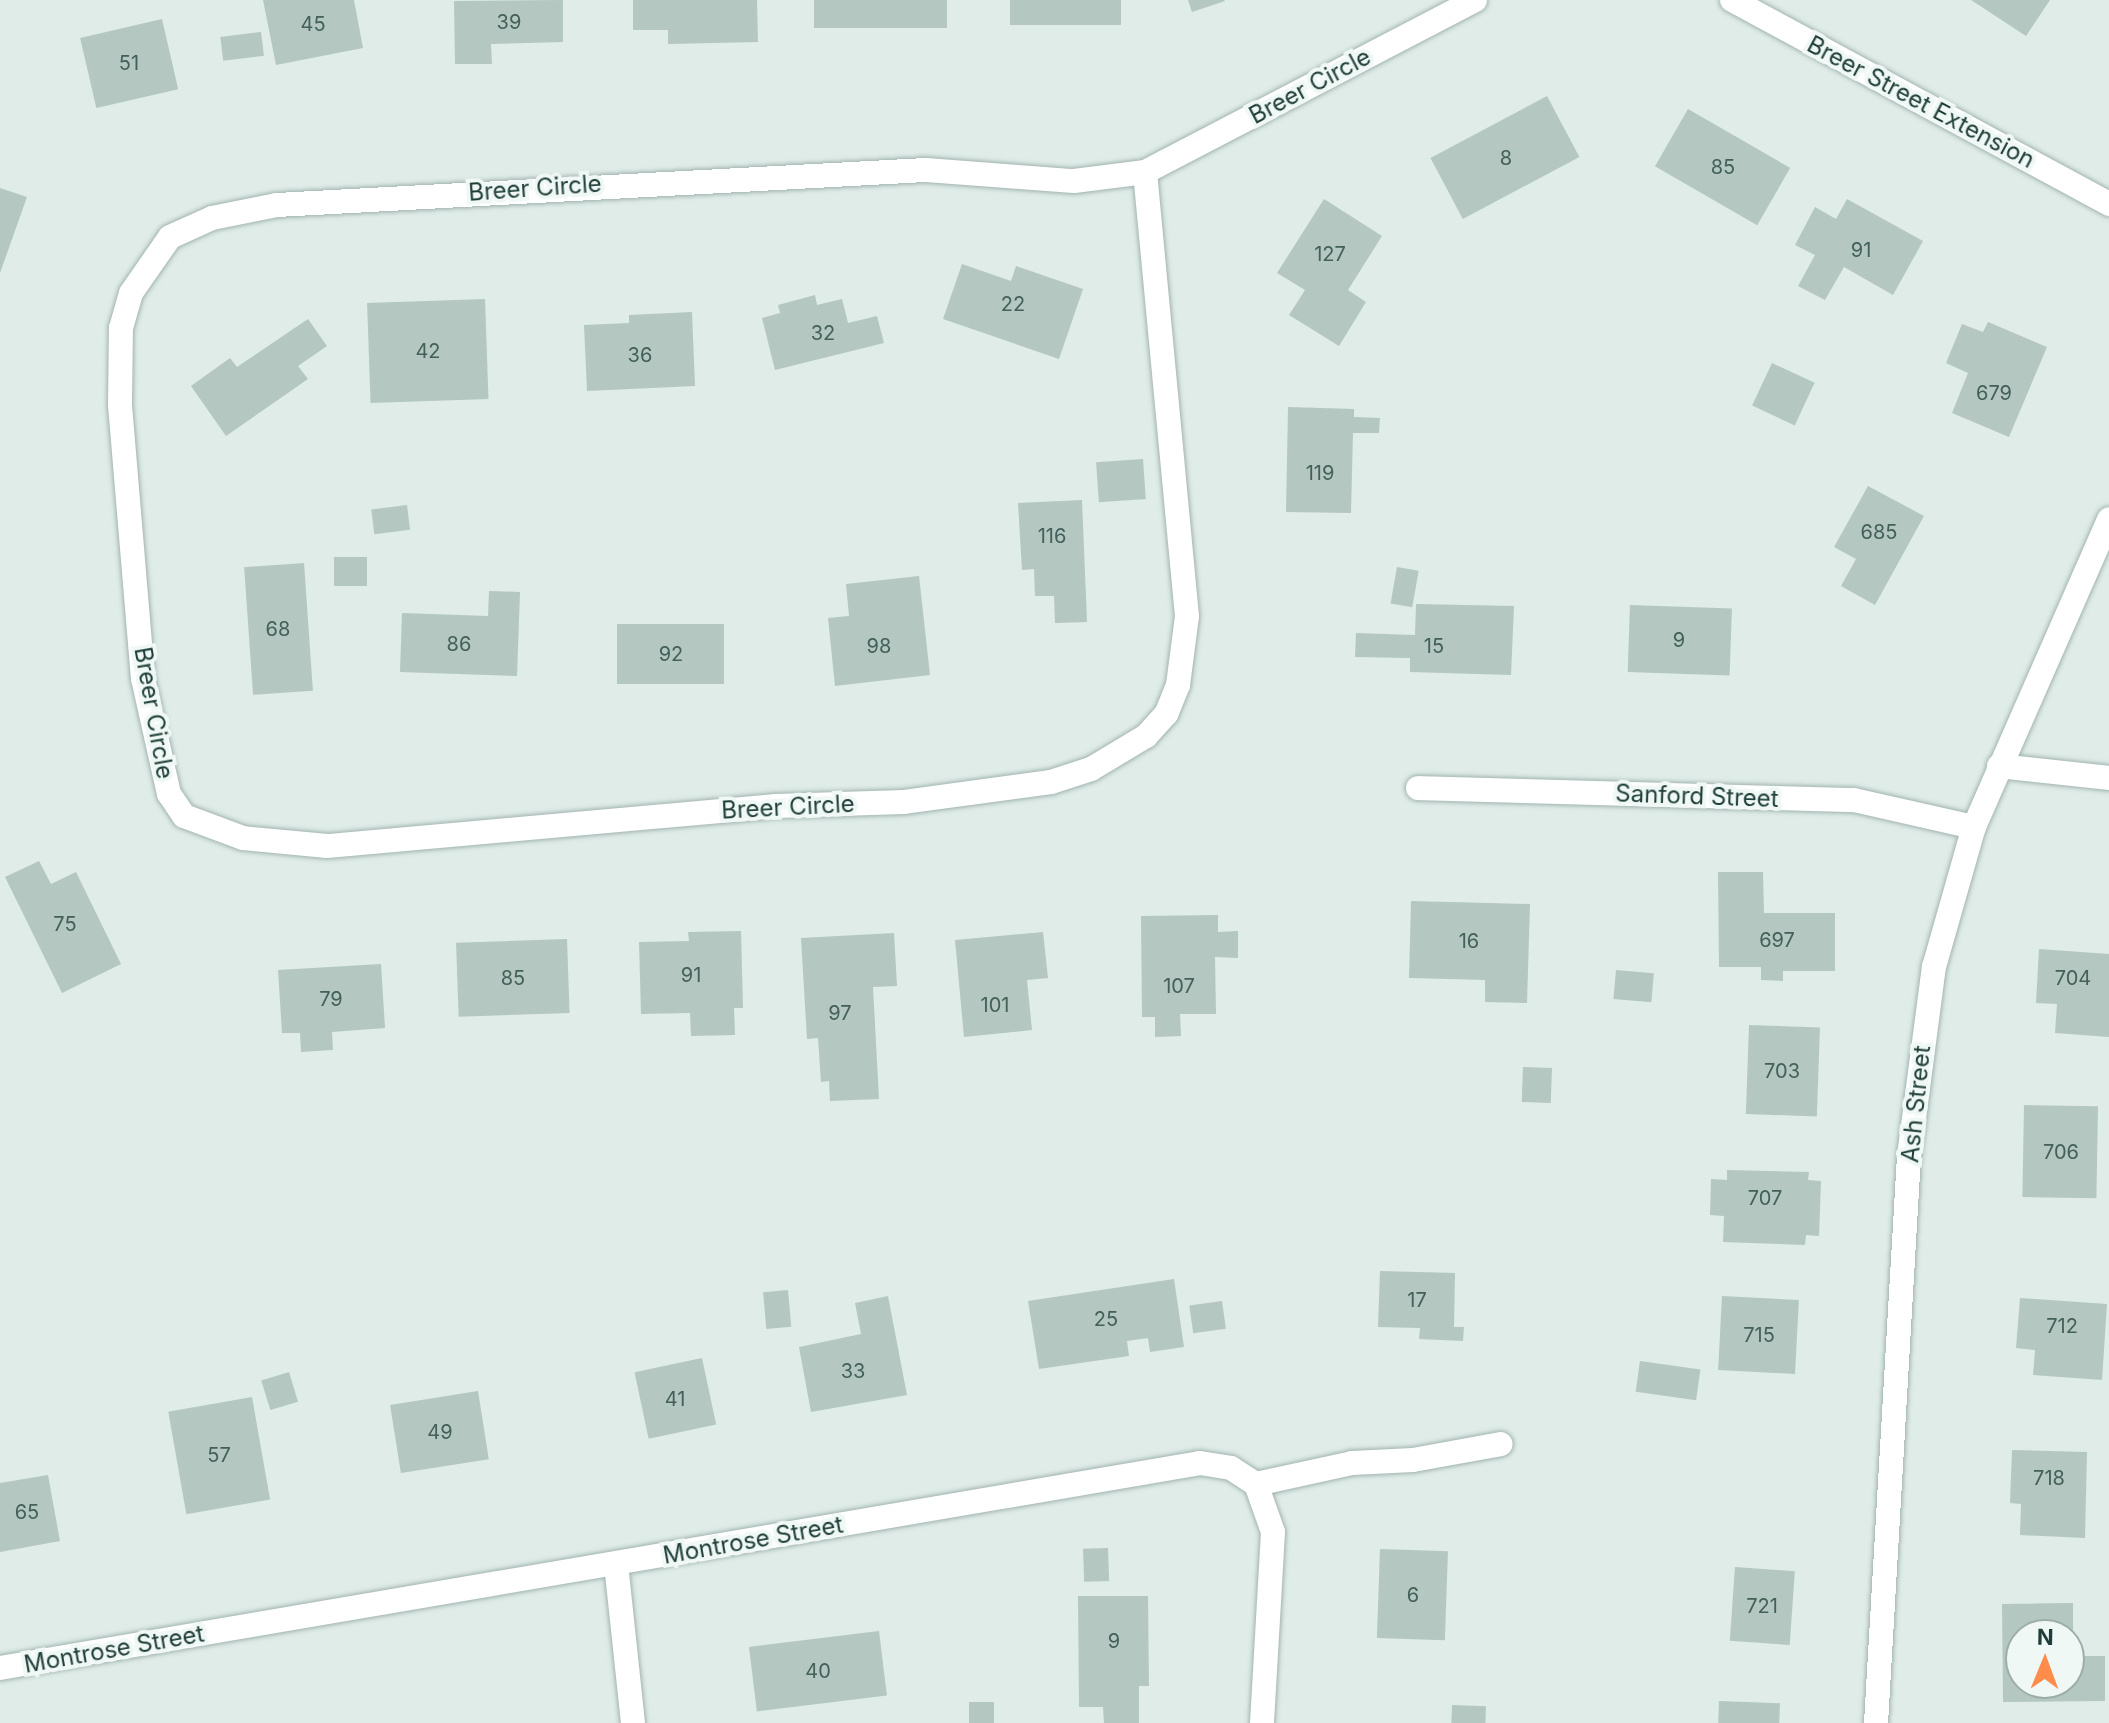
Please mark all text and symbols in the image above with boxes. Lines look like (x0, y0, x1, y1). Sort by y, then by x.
house number: 39 (497, 10, 521, 34)
house number: 45 (300, 12, 326, 36)
street label: Breer Street Extension (1802, 30, 2040, 174)
street label: Breer Circle (1244, 42, 1376, 130)
house number: 51 (119, 51, 139, 75)
house number: 8 (1500, 146, 1512, 170)
house number: 85 (1711, 155, 1735, 179)
street label: Breer Circle (467, 169, 603, 207)
house number: 91 (1851, 238, 1871, 262)
house number: 127 (1314, 242, 1346, 266)
house number: 22 (1001, 292, 1025, 316)
house number: 32 (811, 321, 835, 345)
house number: 42 (415, 339, 441, 363)
house number: 36 (628, 343, 652, 367)
house number: 679 (1976, 381, 2012, 405)
house number: 119 (1306, 461, 1334, 485)
house number: 685 (1861, 520, 1897, 544)
house number: 116 (1038, 524, 1066, 548)
house number: 68 (266, 617, 290, 641)
house number: 9 (1673, 628, 1685, 652)
house number: 86 (447, 632, 471, 656)
house number: 98 (867, 634, 891, 658)
house number: 15 (1424, 634, 1444, 658)
house number: 92 (659, 642, 683, 666)
street label: Breer Circle (128, 645, 180, 781)
street label: Sanford Street (1615, 779, 1779, 813)
street label: Breer Circle (721, 789, 855, 825)
house number: 75 (53, 912, 77, 936)
house number: 697 (1759, 928, 1795, 952)
house number: 16 (1459, 929, 1479, 953)
house number: 91 (681, 963, 701, 987)
house number: 85 (501, 966, 525, 990)
house number: 704 (2055, 966, 2091, 990)
house number: 107 (1163, 974, 1195, 998)
house number: 79 (319, 987, 343, 1011)
house number: 101 (981, 993, 1009, 1017)
house number: 97 (828, 1001, 852, 1025)
street label: Ash Street (1896, 1044, 1936, 1164)
house number: 703 (1764, 1059, 1800, 1083)
house number: 706 (2043, 1140, 2079, 1164)
house number: 707 (1748, 1186, 1782, 1210)
house number: 17 (1407, 1288, 1427, 1312)
house number: 25 (1094, 1307, 1118, 1331)
house number: 712 (2046, 1314, 2078, 1338)
house number: 715 (1743, 1323, 1775, 1347)
house number: 33 (841, 1359, 865, 1383)
house number: 41 (665, 1387, 685, 1411)
house number: 49 (427, 1420, 453, 1444)
house number: 57 (207, 1443, 231, 1467)
house number: 718 (2033, 1466, 2065, 1490)
house number: 65 (15, 1500, 39, 1524)
street label: Montrose Street (661, 1510, 845, 1570)
house number: 6 (1407, 1583, 1419, 1607)
house number: 721 (1746, 1594, 1778, 1618)
street label: Montrose Street (22, 1619, 206, 1679)
north arrow (2005, 1619, 2085, 1699)
text: N (2037, 1624, 2054, 1650)
house number: 9 (1108, 1629, 1120, 1653)
house number: 40 (805, 1659, 831, 1683)

